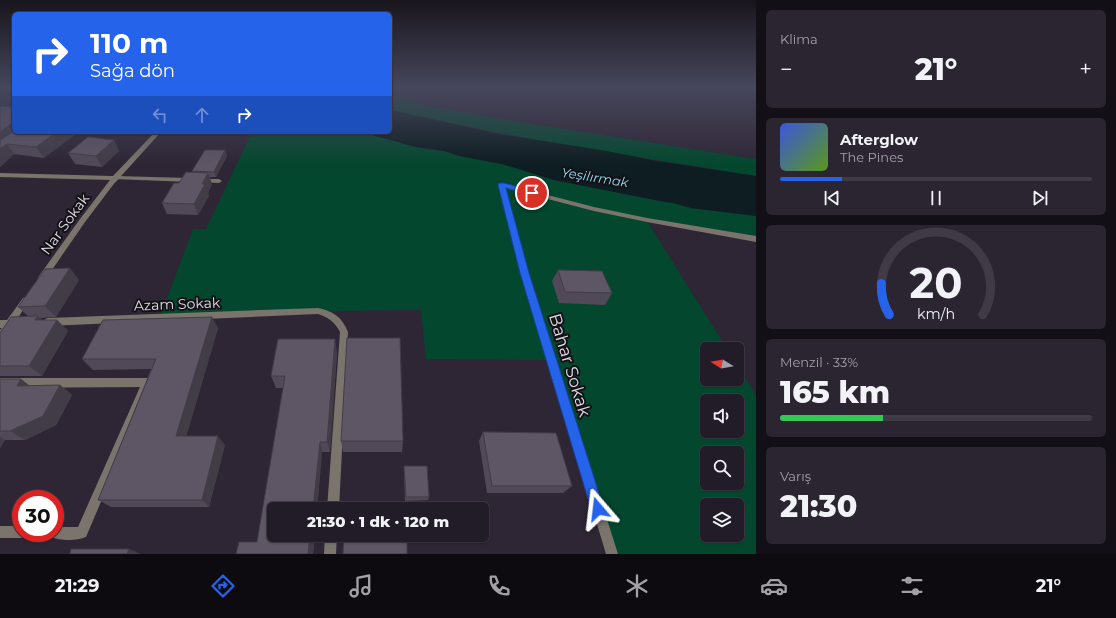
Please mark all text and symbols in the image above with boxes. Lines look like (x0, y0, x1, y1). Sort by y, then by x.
text: 110 m (90, 26, 168, 60)
icon: right (24, 28, 76, 80)
text: Klima (780, 31, 818, 47)
text: 21° (915, 51, 957, 88)
text: − (780, 56, 793, 83)
text: + (1079, 56, 1092, 83)
text: Sağa dön (90, 60, 175, 82)
icon: left (149, 104, 171, 126)
icon: ahead (191, 104, 213, 126)
icon: right (233, 104, 255, 126)
text: Afterglow (840, 130, 918, 149)
text: The Pines (840, 149, 903, 165)
water label: Yeşilırmak (560, 164, 631, 190)
pin (515, 176, 549, 210)
icon: arrive (521, 182, 543, 204)
icon: previous (821, 187, 843, 209)
icon: pause (925, 187, 947, 209)
icon: next (1029, 187, 1051, 209)
street label: Nar Sokak (37, 189, 94, 258)
text: 20 (910, 258, 962, 308)
street label: Azam Sokak (134, 293, 221, 314)
text: km/h (917, 305, 955, 323)
street label: Bahar Sokak (545, 311, 595, 420)
north arrow (700, 342, 744, 386)
map controls (700, 342, 744, 542)
text: Menzil · 33% (780, 354, 858, 370)
text: 165 km (780, 374, 890, 411)
button: sound (700, 394, 744, 438)
button: search (700, 446, 744, 490)
text: Varış (780, 468, 811, 484)
position arrow (577, 488, 619, 530)
text: 21:30 (780, 488, 857, 525)
speed limit sign: 30 (12, 490, 64, 542)
button: layers (700, 498, 744, 542)
text: 21:30 · 1 dk · 120 m (307, 512, 449, 531)
icon: directions (209, 572, 237, 600)
icon: music (347, 572, 375, 600)
icon: phone (485, 572, 513, 600)
icon: climate (623, 572, 651, 600)
icon: car (760, 572, 788, 600)
icon: filters (898, 572, 926, 600)
text: 21:29 (55, 575, 99, 597)
text: 21° (1036, 575, 1061, 597)

